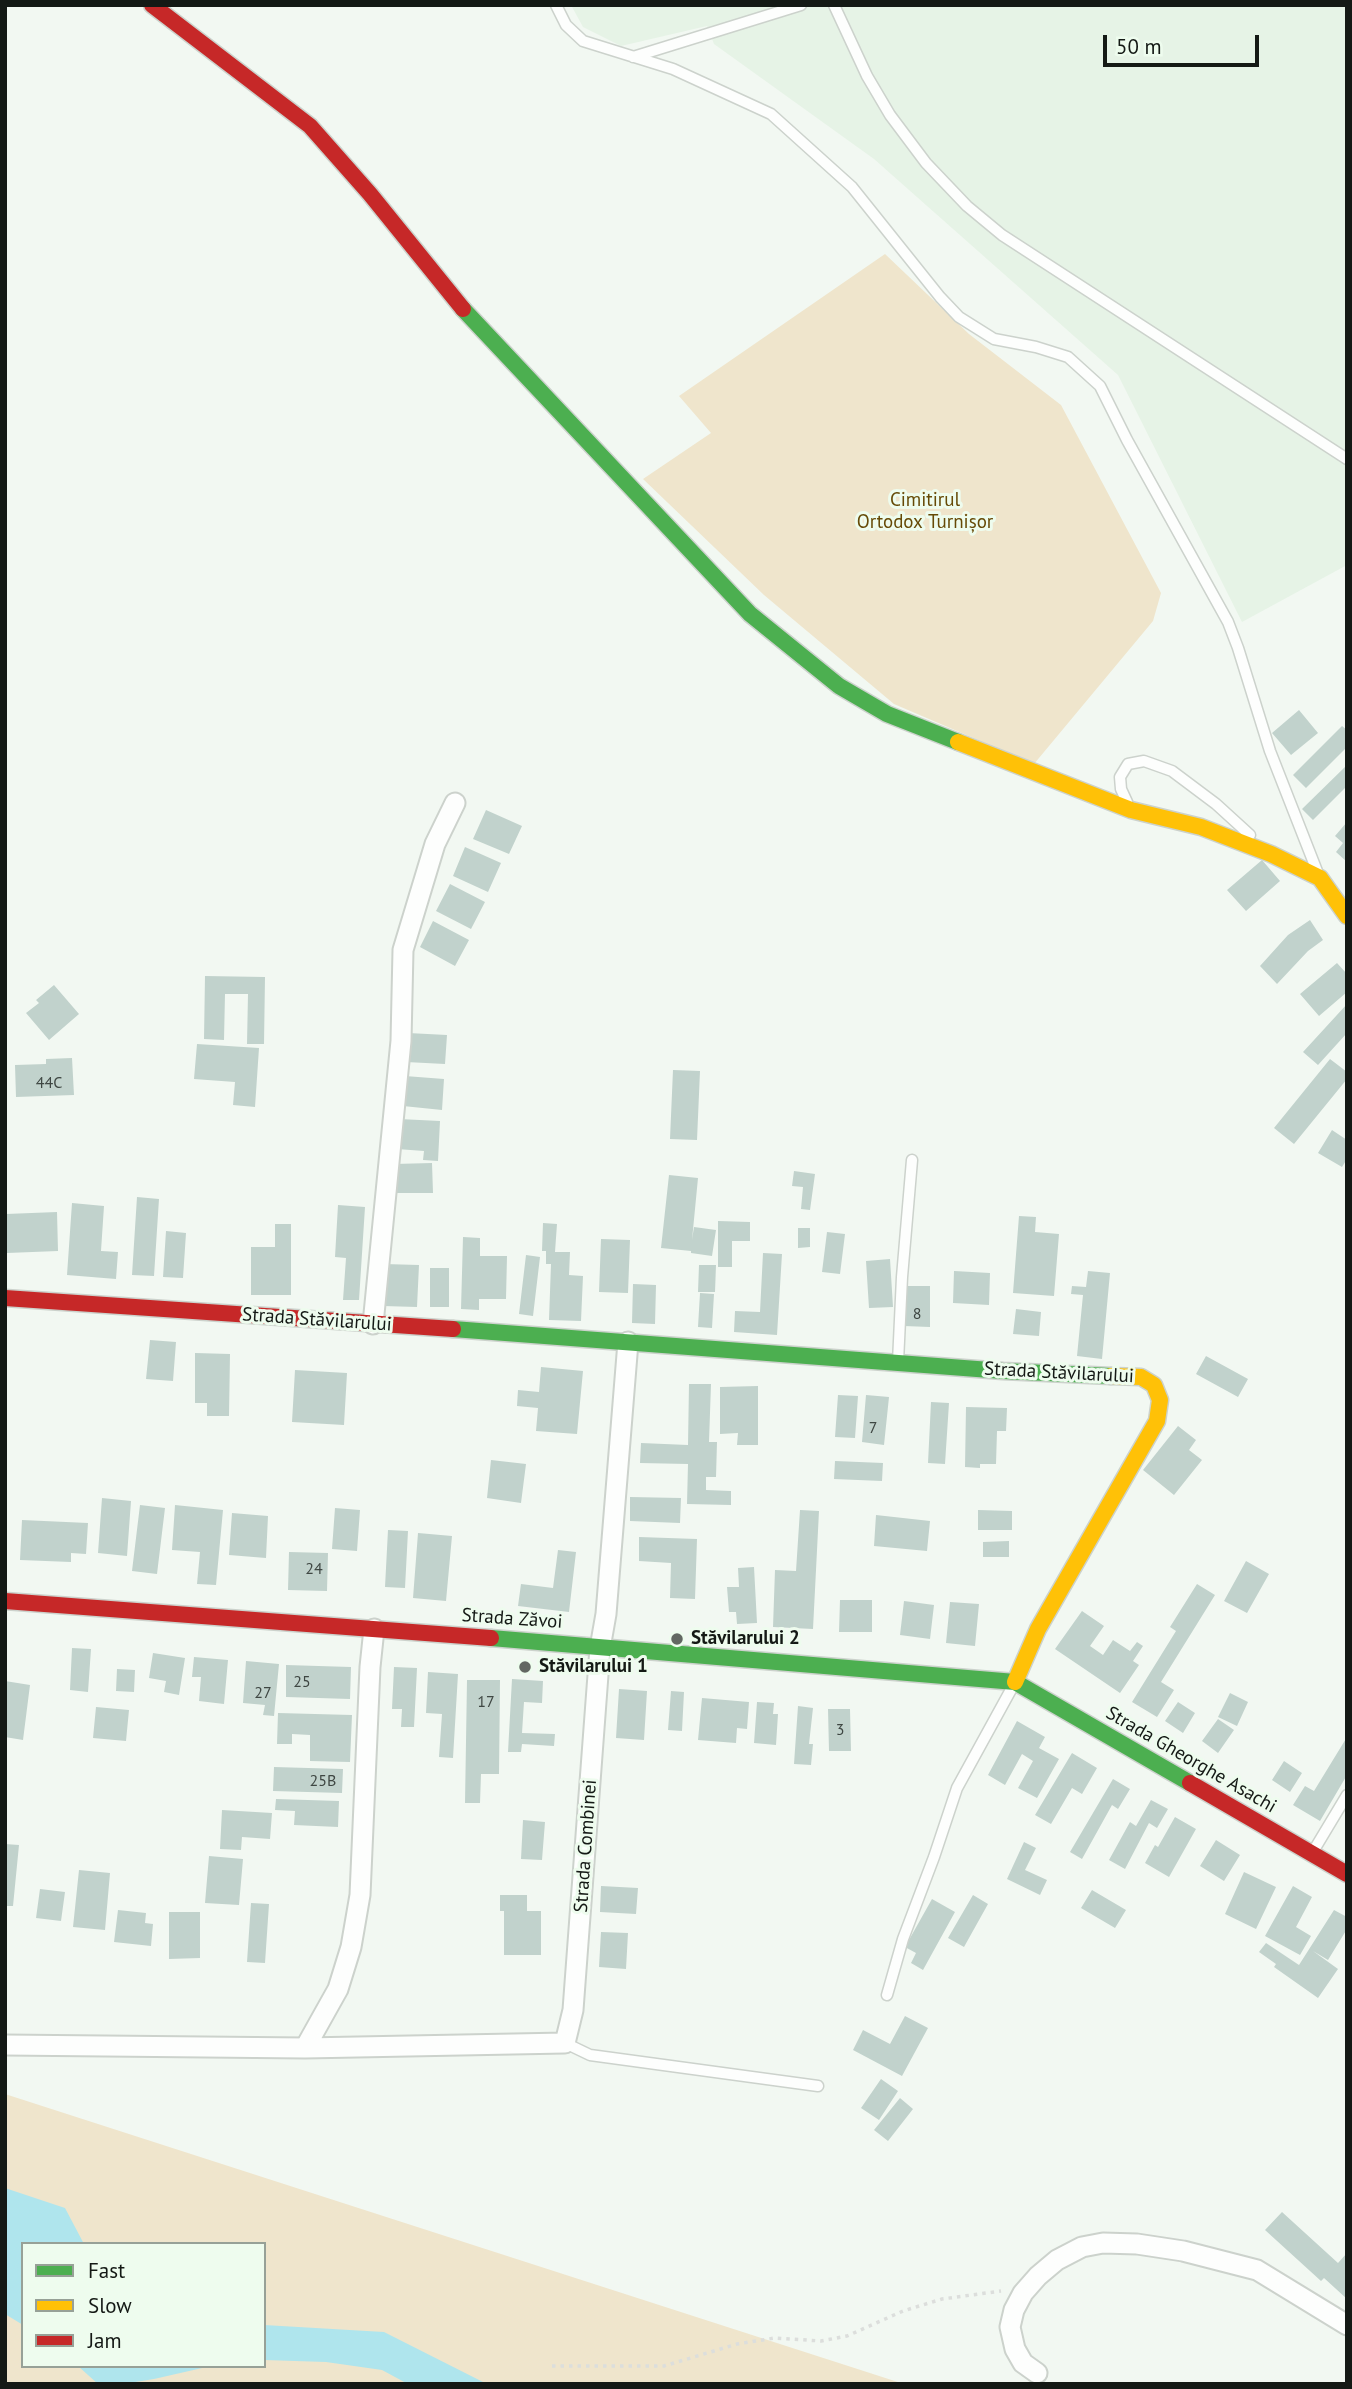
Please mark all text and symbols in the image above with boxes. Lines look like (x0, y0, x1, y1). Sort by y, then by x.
scale bar (1107, 21, 1263, 65)
text: 50 m (1116, 33, 1162, 60)
park label: Cimitirul Ortodox Turnișor (857, 490, 993, 534)
house number: 44C (36, 1073, 62, 1093)
street label: Strada Stăvilarului (241, 1303, 393, 1337)
house number: 8 (913, 1304, 921, 1324)
street label: Strada Stăvilarului (984, 1358, 1134, 1388)
house number: 7 (869, 1418, 877, 1438)
house number: 24 (305, 1559, 323, 1579)
street label: Strada Zăvoi (461, 1604, 563, 1634)
place label: Stăvilarului 2 (691, 1628, 800, 1650)
marker: Stăvilarului 2 (669, 1631, 685, 1647)
place label: Stăvilarului 1 (539, 1656, 648, 1678)
marker: Stăvilarului 1 (517, 1659, 533, 1675)
house number: 25 (293, 1672, 311, 1692)
house number: 27 (254, 1683, 272, 1703)
house number: 17 (477, 1692, 495, 1712)
street label: Strada Gheorghe Asachi (1102, 1702, 1280, 1818)
house number: 3 (836, 1720, 844, 1740)
house number: 25B (310, 1771, 336, 1791)
street label: Strada Combinei (570, 1779, 602, 1913)
legend (21, 2242, 266, 2368)
text: Fast (88, 2257, 125, 2284)
text: Slow (88, 2292, 132, 2319)
text: Jam (88, 2327, 122, 2354)

